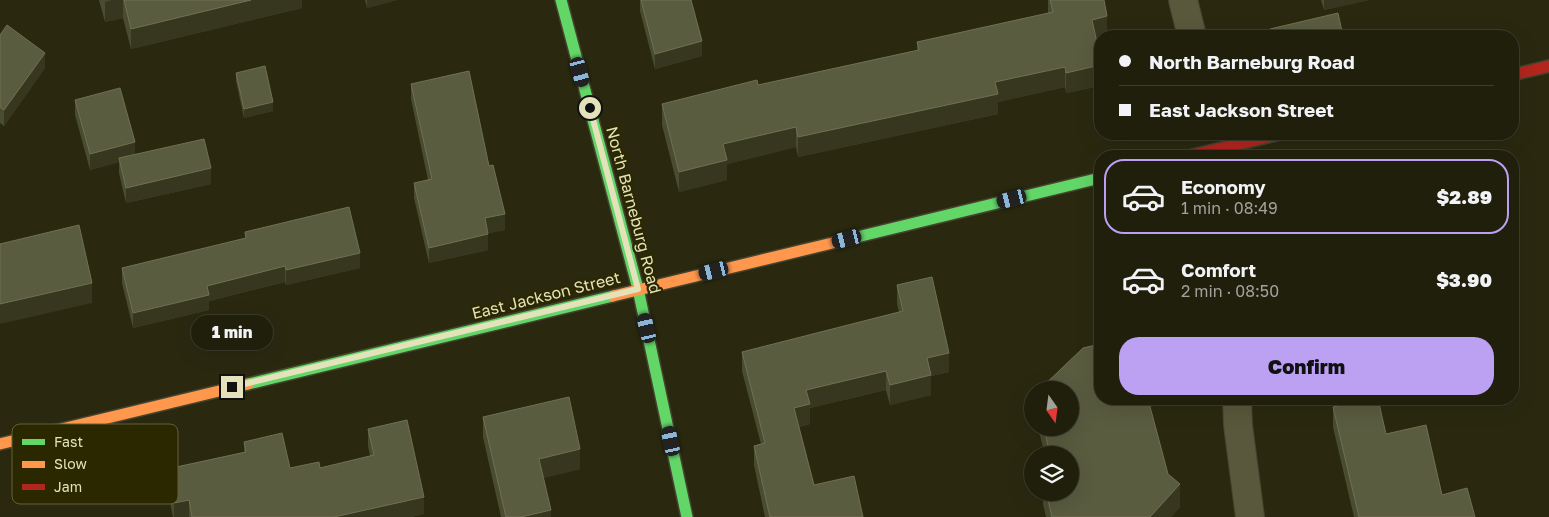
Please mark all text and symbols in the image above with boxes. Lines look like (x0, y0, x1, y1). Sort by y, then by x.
text: North Barneburg Road (1149, 50, 1355, 73)
car (568, 56, 591, 88)
route start (579, 97, 601, 119)
text: East Jackson Street (1149, 98, 1334, 121)
street label: North Barneburg Road (602, 124, 666, 296)
icon: car (1121, 174, 1166, 219)
text: Economy (1181, 175, 1266, 198)
text: $2.89 (1436, 185, 1492, 208)
car (995, 188, 1028, 210)
text: 1 min · 08:49 (1181, 198, 1278, 218)
car (830, 228, 863, 250)
icon: car (1121, 257, 1166, 302)
text: Comfort (1181, 258, 1256, 281)
car (697, 260, 730, 282)
street label: East Jackson Street (470, 267, 622, 323)
text: $3.90 (1436, 268, 1492, 291)
text: 2 min · 08:50 (1181, 281, 1279, 301)
car (636, 312, 657, 344)
callout: 1 min (191, 314, 273, 350)
text: 1 min (212, 322, 252, 342)
button: Confirm (1119, 337, 1494, 395)
route end (221, 376, 243, 398)
north arrow (1024, 381, 1079, 436)
map controls (1024, 381, 1079, 501)
legend (12, 424, 178, 504)
car (660, 425, 681, 457)
text: Fast (54, 433, 83, 450)
button: layers (1024, 446, 1079, 501)
text: Slow (54, 455, 87, 472)
text: Jam (54, 478, 82, 495)

